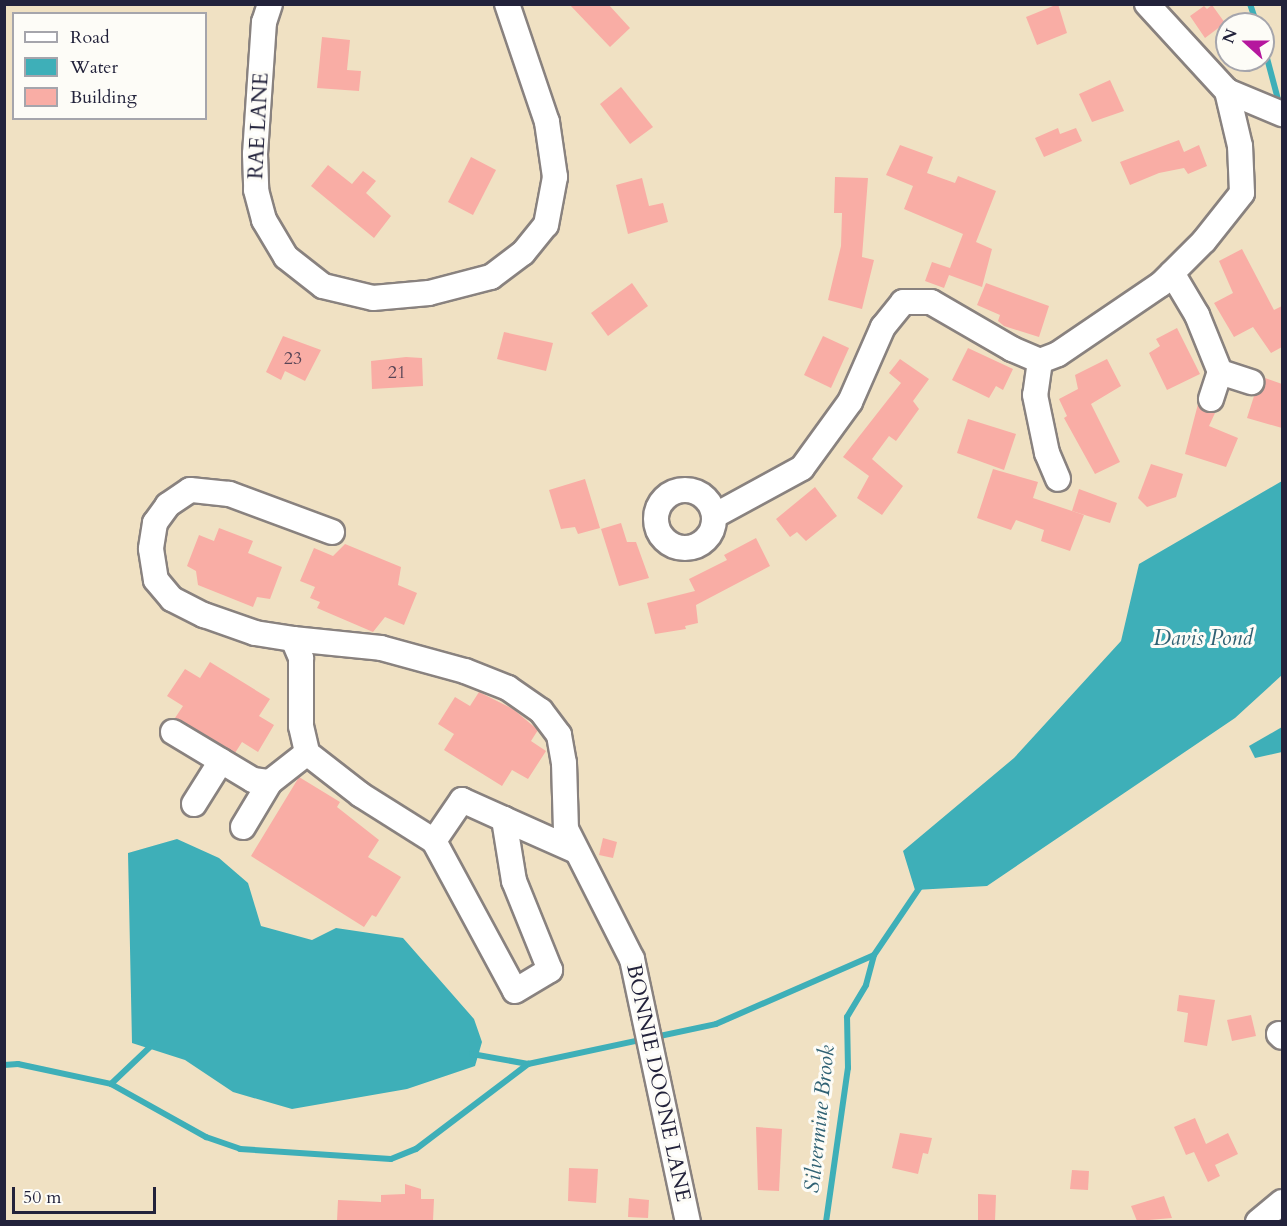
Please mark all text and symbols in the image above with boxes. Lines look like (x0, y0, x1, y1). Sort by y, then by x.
legend (12, 12, 207, 120)
north arrow (1215, 12, 1275, 72)
text: Road (70, 25, 110, 50)
text: N (1217, 26, 1243, 47)
text: Water (70, 55, 118, 80)
street label: RAE LANE (244, 72, 274, 180)
text: Building (70, 85, 137, 110)
house number: 23 (284, 348, 302, 370)
house number: 21 (388, 362, 406, 384)
water label: Davis Pond (1153, 626, 1253, 652)
street label: BONNIE DOONE LANE (620, 962, 696, 1204)
water label: Silvermine Brook (799, 1044, 841, 1194)
scale bar (15, 1175, 159, 1213)
text: 50 m (23, 1185, 62, 1210)

